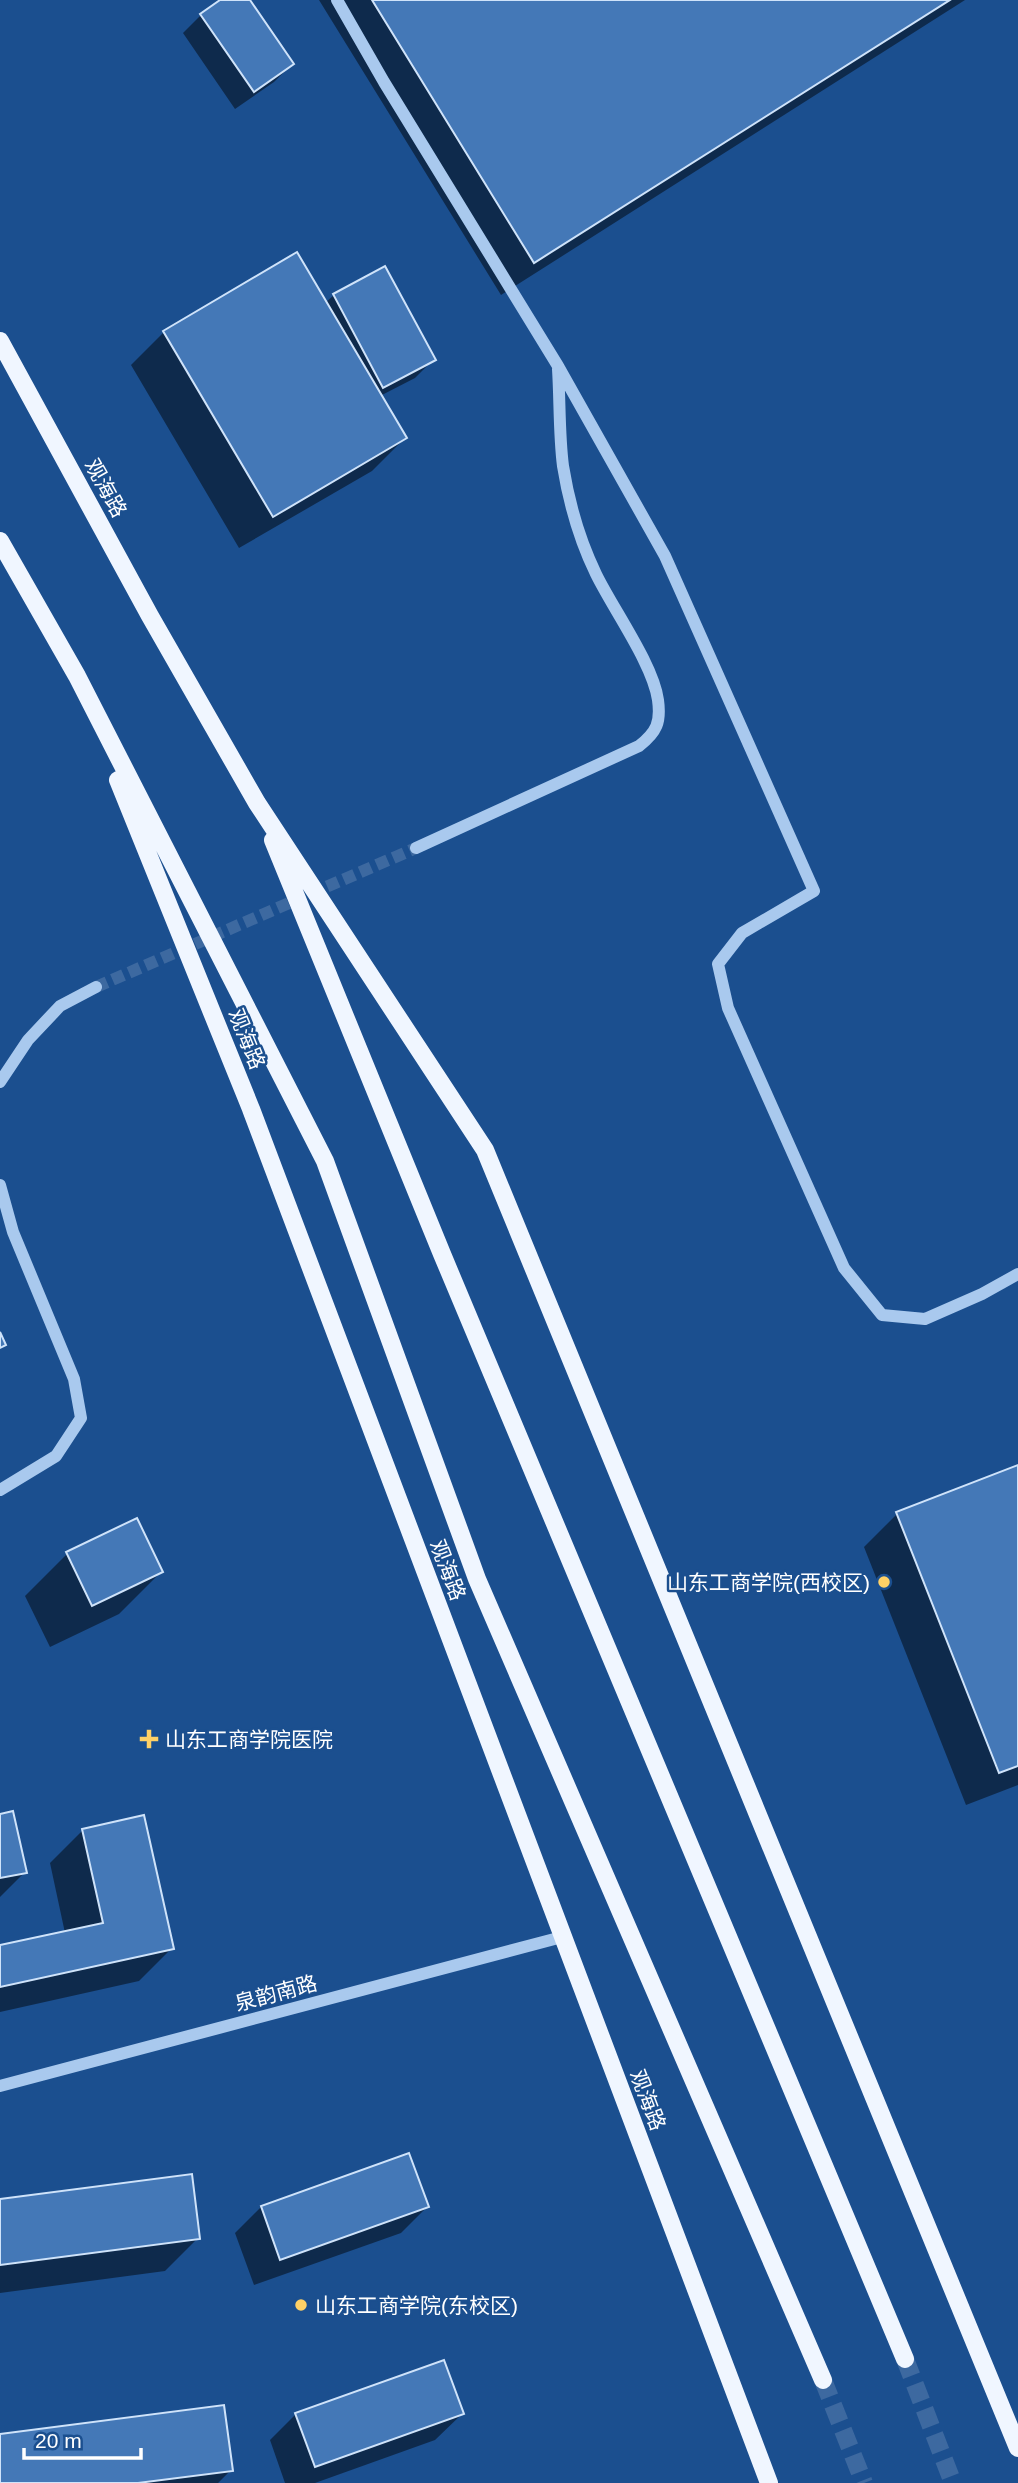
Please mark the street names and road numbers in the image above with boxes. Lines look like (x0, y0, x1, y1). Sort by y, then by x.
street label: 观海路 (81, 455, 131, 521)
street label: 观海路 (225, 1005, 269, 1073)
street label: 观海路 (426, 1536, 470, 1604)
street label: 泉韵南路 (232, 1971, 320, 2015)
street label: 观海路 (626, 2066, 670, 2134)

